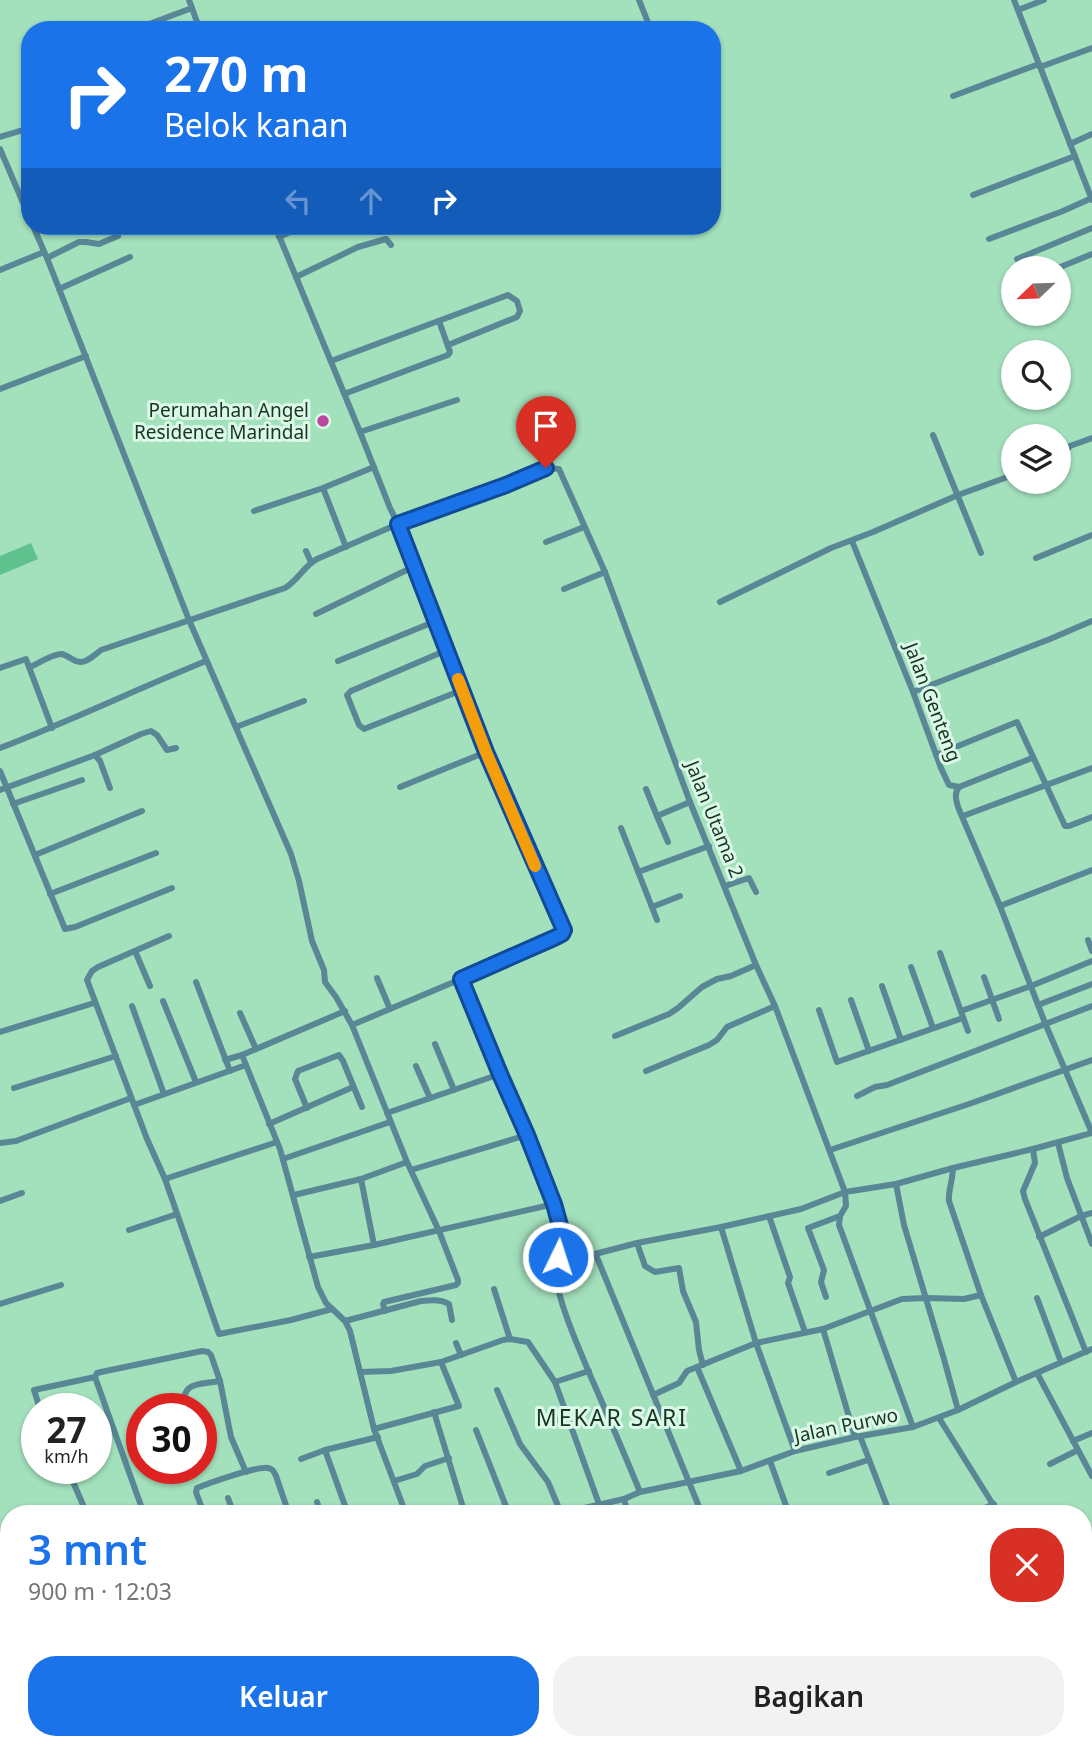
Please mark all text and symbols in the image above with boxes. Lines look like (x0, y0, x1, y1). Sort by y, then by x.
text: 270 m (164, 40, 309, 106)
icon: right (49, 49, 140, 140)
text: Belok kanan (164, 103, 348, 146)
icon: left (279, 182, 317, 220)
icon: ahead (352, 182, 390, 220)
icon: right (425, 182, 463, 220)
north arrow (1001, 256, 1071, 326)
map controls (1001, 256, 1071, 494)
button: search (1001, 340, 1071, 410)
pin (516, 396, 576, 468)
place label: Perumahan Angel Residence Marindal (134, 397, 309, 445)
icon: arrive (527, 407, 565, 445)
marker: Perumahan Angel Residence Marindal (315, 413, 331, 429)
button: layers (1001, 424, 1071, 494)
street label: Jalan Genteng (898, 637, 968, 765)
street label: Jalan Utama 2 (679, 755, 750, 881)
position arrow (521, 1220, 595, 1294)
speed limit sign: 30 (126, 1393, 217, 1484)
district label: MEKAR SARI (536, 1401, 688, 1433)
street label: Jalan Purwo (790, 1401, 900, 1449)
text: 27 (46, 1406, 87, 1453)
text: km/h (44, 1444, 89, 1468)
text: 3 mnt (28, 1520, 147, 1577)
button: close (990, 1528, 1064, 1602)
text: 900 m · 12:03 (28, 1575, 172, 1607)
button: Keluar (28, 1656, 539, 1736)
button: Bagikan (553, 1656, 1064, 1736)

